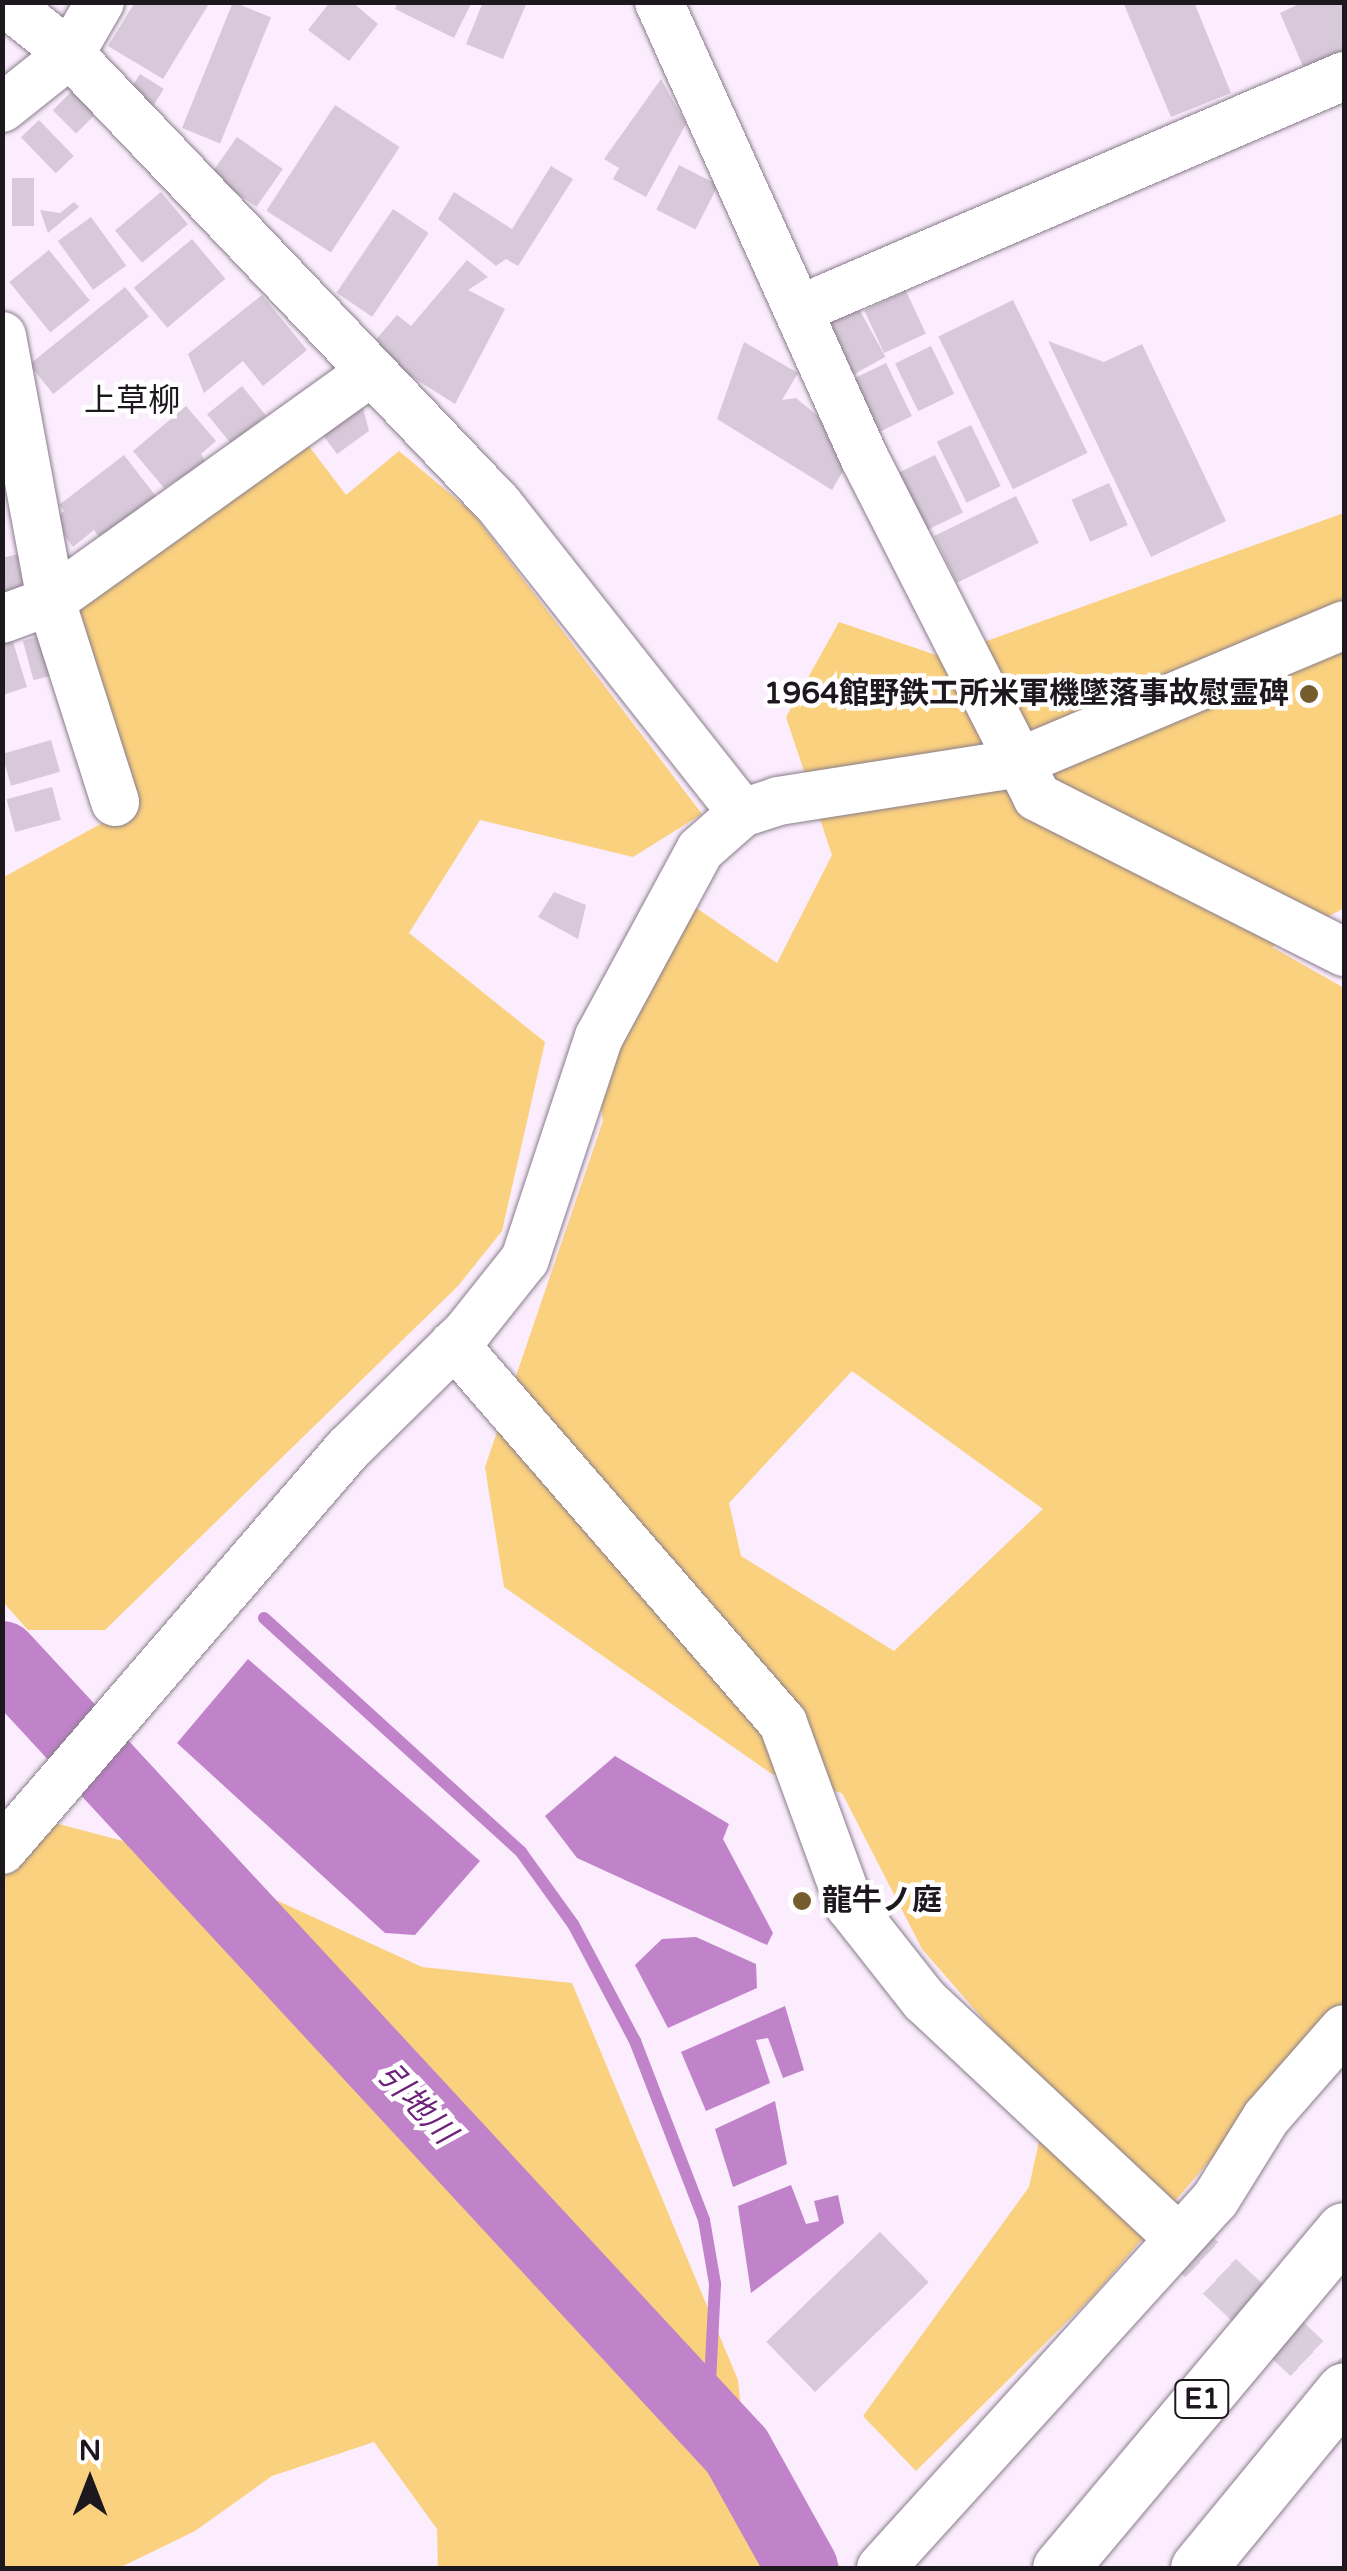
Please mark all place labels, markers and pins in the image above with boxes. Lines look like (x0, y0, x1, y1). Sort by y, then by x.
place label: 1964館野鉄工所米軍機墜落事故慰霊碑 (764, 676, 1289, 712)
marker: 1964館野鉄工所米軍機墜落事故慰霊碑 (1298, 683, 1320, 705)
place label: 龍牛ノ庭 (822, 1883, 942, 1919)
marker: 龍牛ノ庭 (791, 1890, 813, 1912)

